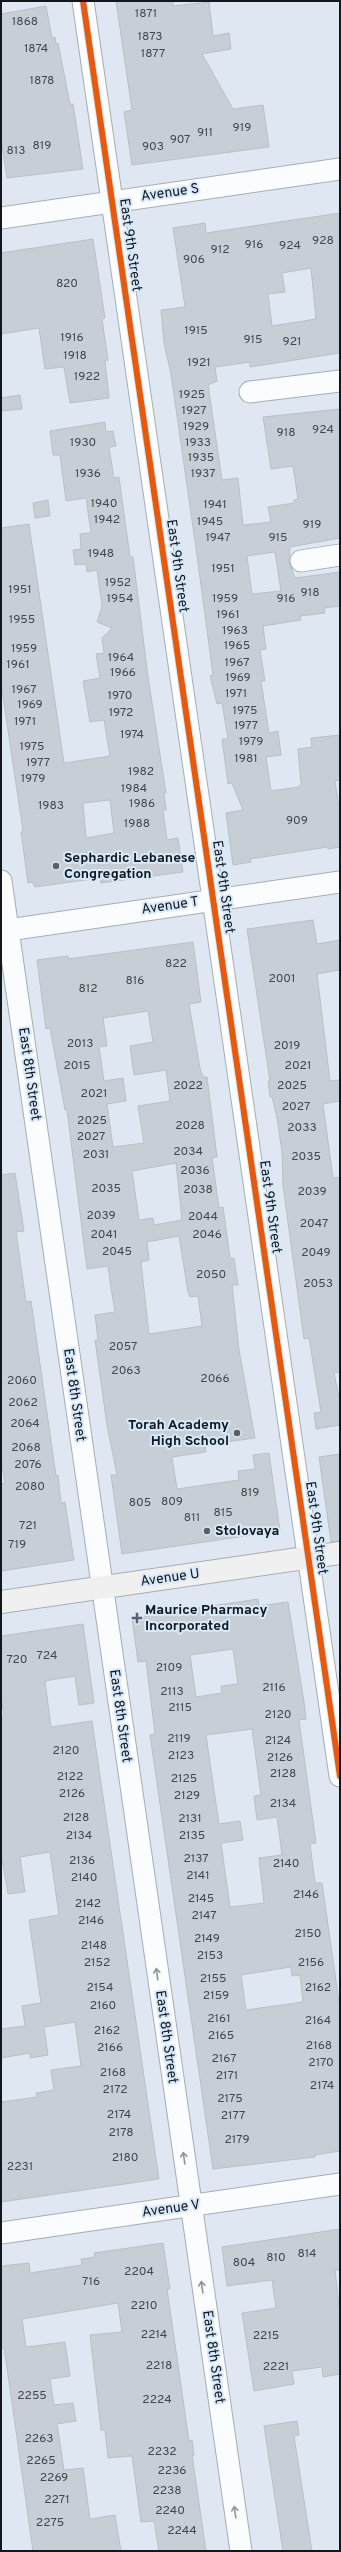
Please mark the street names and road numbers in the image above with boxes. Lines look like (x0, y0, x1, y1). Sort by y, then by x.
street label: Avenue S (140, 181, 200, 205)
street label: East 9th Street (115, 197, 145, 293)
street label: East 9th Street (162, 518, 192, 614)
street label: East 9th Street (208, 839, 238, 935)
street label: Avenue T (140, 894, 200, 918)
street label: East 8th Street (14, 1026, 44, 1122)
street label: East 9th Street (255, 1159, 285, 1255)
street label: East 8th Street (59, 1347, 89, 1443)
street label: East 9th Street (301, 1480, 331, 1576)
street label: Avenue U (139, 1565, 201, 1591)
street label: East 8th Street (105, 1668, 135, 1764)
street label: East 8th Street (151, 1989, 181, 2085)
street label: Avenue V (141, 2196, 201, 2222)
street label: East 8th Street (198, 2309, 228, 2405)

